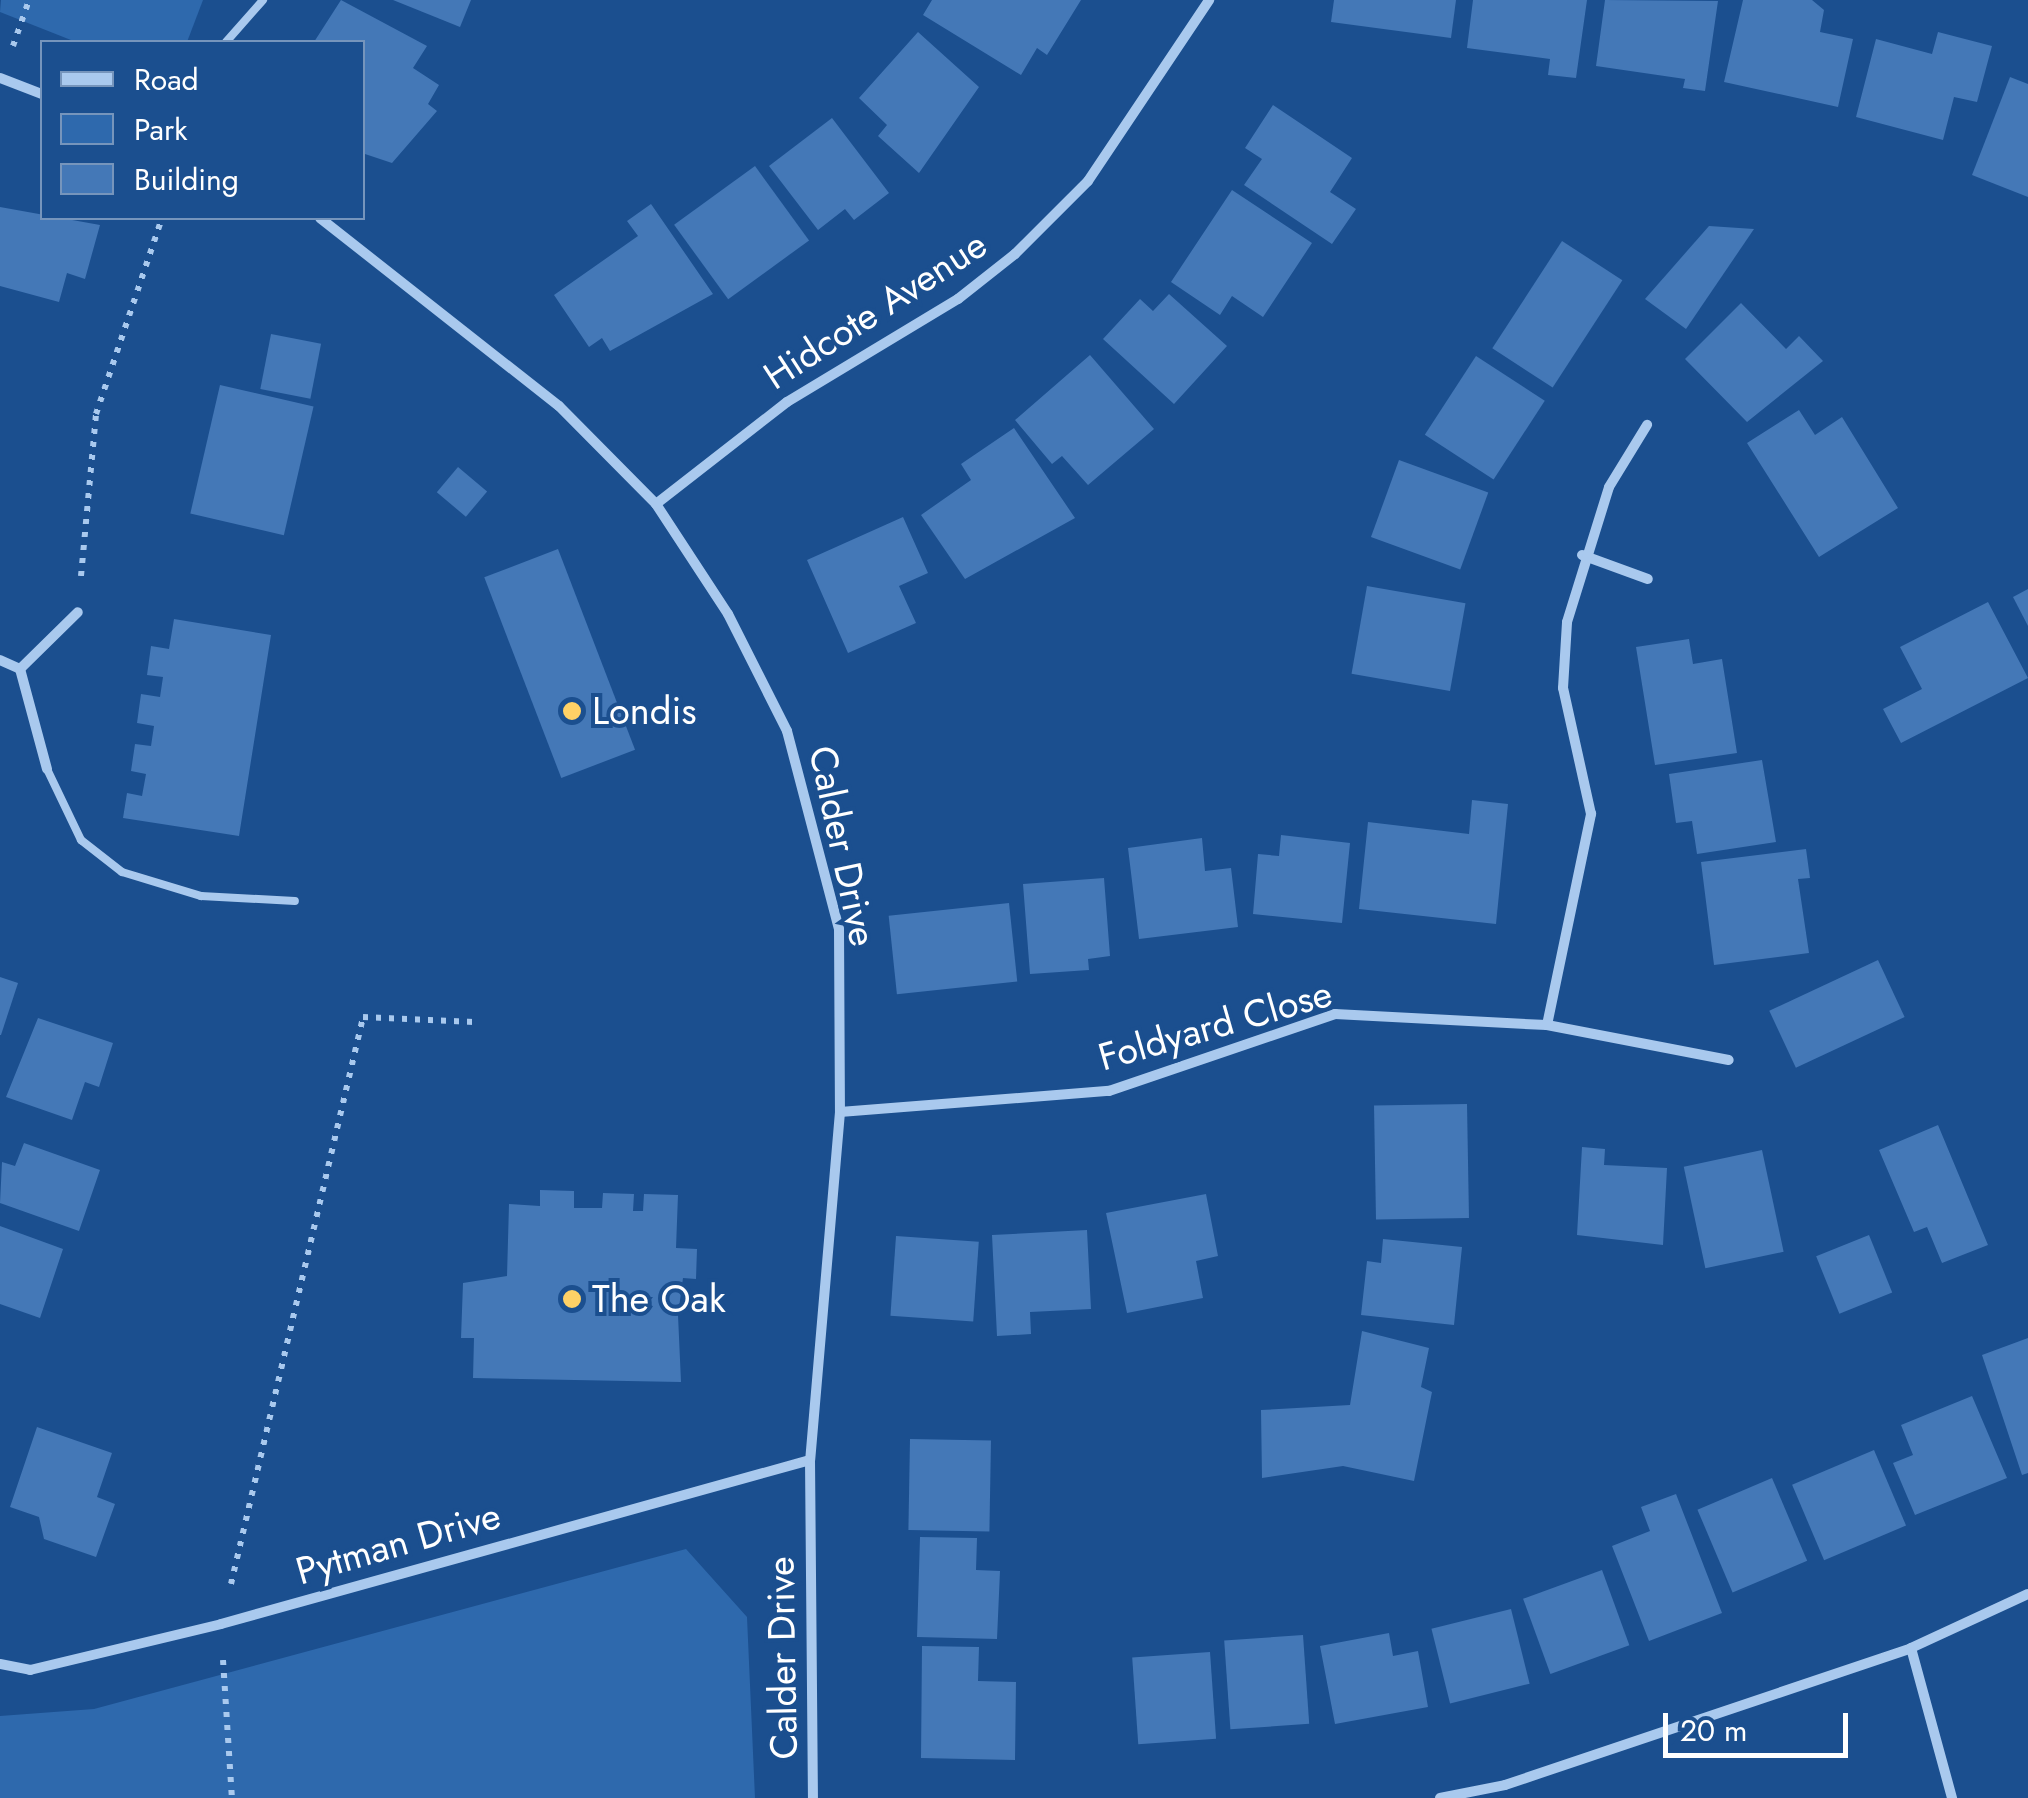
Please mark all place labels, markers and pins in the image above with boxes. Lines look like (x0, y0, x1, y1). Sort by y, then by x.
place label: Londis (592, 688, 697, 734)
marker: Londis (561, 700, 583, 722)
place label: The Oak (592, 1276, 726, 1322)
marker: The Oak (561, 1288, 583, 1310)

